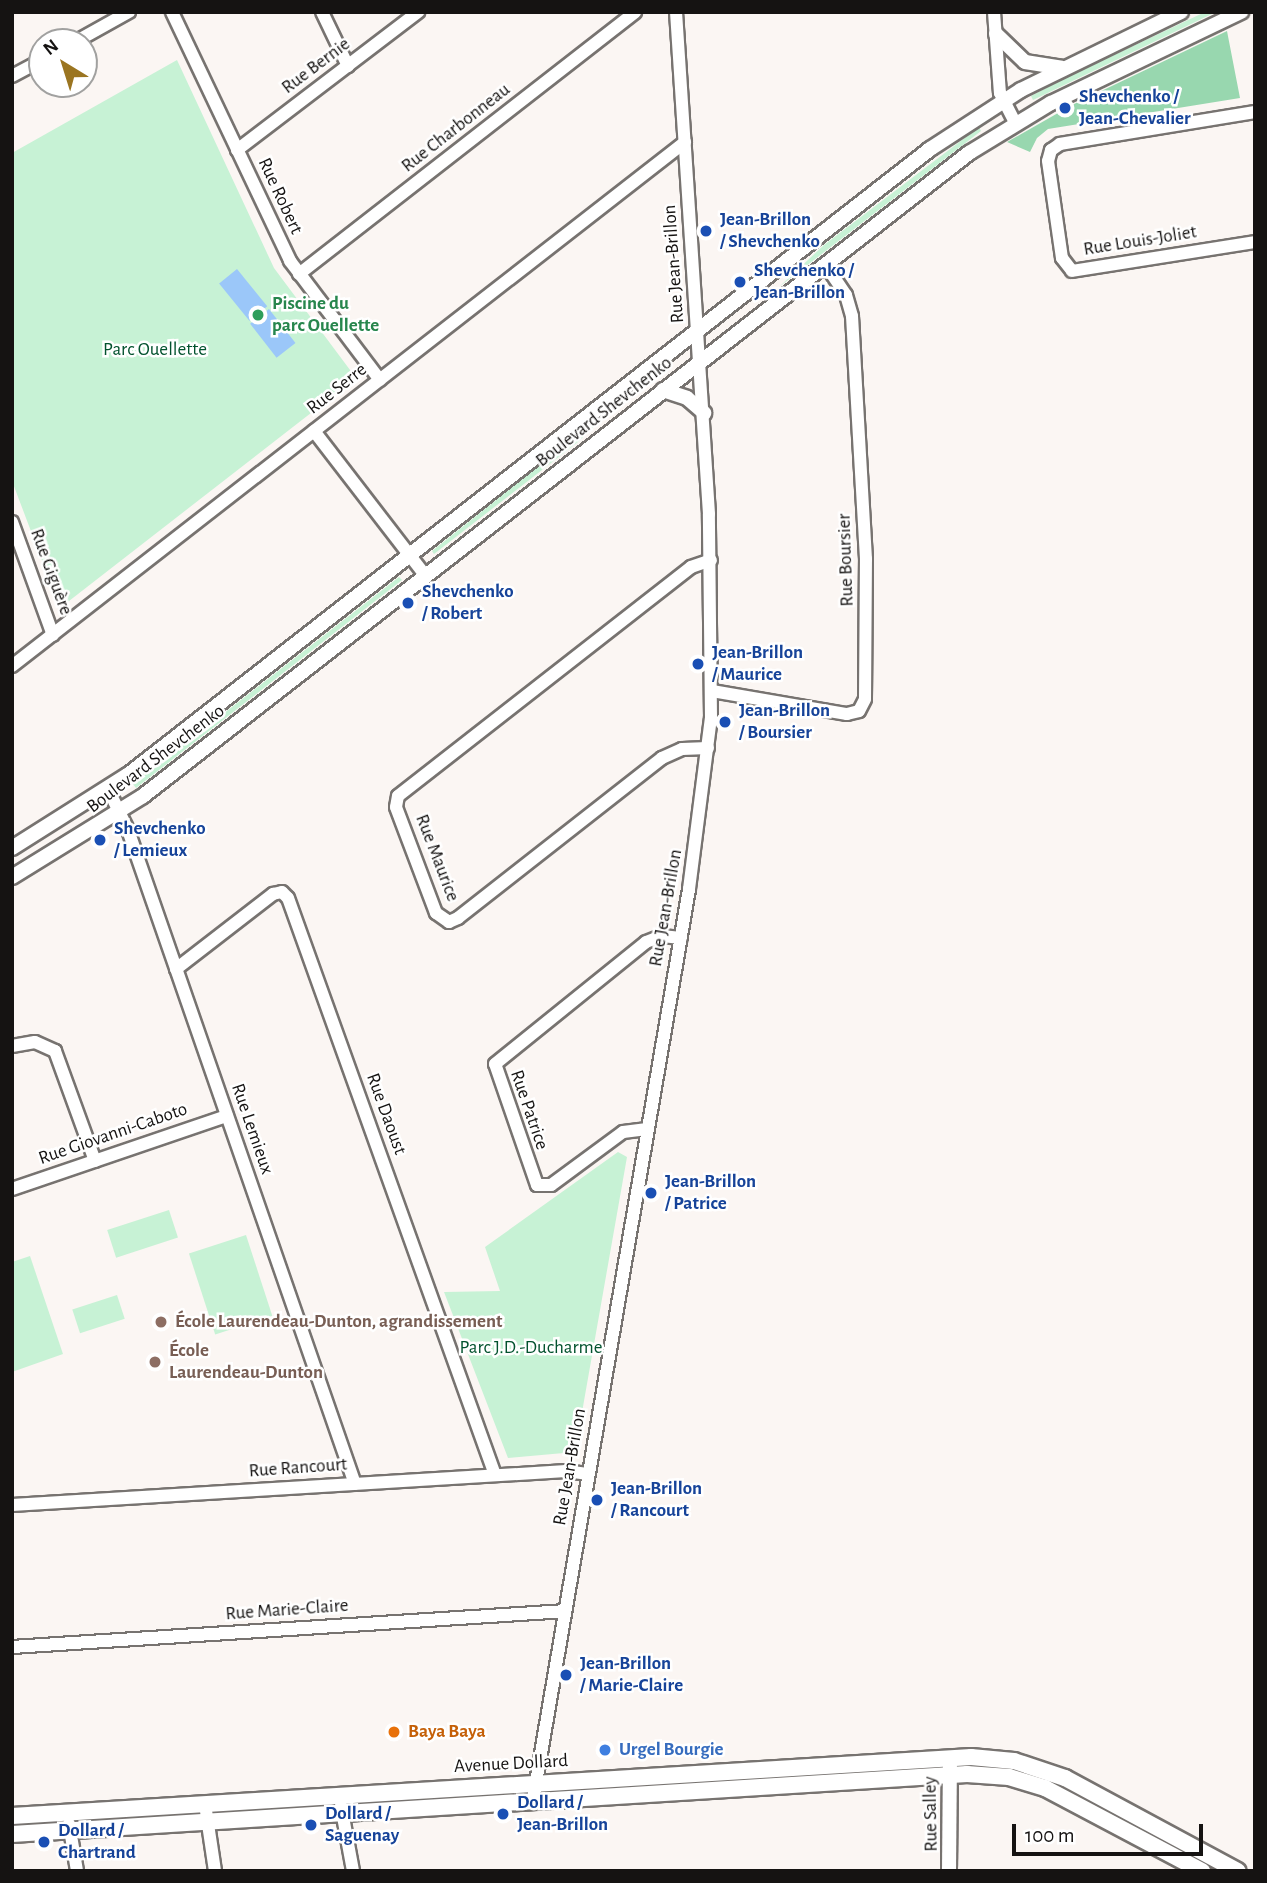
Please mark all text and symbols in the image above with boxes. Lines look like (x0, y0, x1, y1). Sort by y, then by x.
north arrow (28, 28, 98, 98)
street label: Rue Bernie (277, 33, 355, 99)
text: N (40, 36, 62, 59)
street label: Rue Charbonneau (397, 78, 515, 178)
place label: Shevchenko / Jean-Chevalier (1079, 86, 1191, 130)
marker: Shevchenko / Jean-Chevalier (1057, 100, 1073, 116)
street label: Rue Robert (252, 154, 308, 238)
street label: Rue Jean-Brillon (658, 204, 690, 324)
place label: Jean-Brillon / Shevchenko (720, 209, 820, 253)
street label: Rue Louis-Joliet (1082, 221, 1198, 261)
marker: Jean-Brillon / Shevchenko (698, 223, 714, 239)
place label: Shevchenko / Jean-Brillon (754, 260, 854, 304)
marker: Shevchenko / Jean-Brillon (732, 274, 748, 290)
place label: Piscine du parc Ouellette (272, 293, 379, 337)
marker: Piscine du parc Ouellette (250, 307, 266, 323)
park label: Parc Ouellette (103, 339, 207, 361)
street label: Boulevard Shevchenko (531, 352, 677, 472)
street label: Rue Serre (302, 358, 372, 420)
street label: Rue Boursier (833, 513, 859, 607)
street label: Rue Giguère (25, 526, 77, 618)
place label: Shevchenko / Robert (422, 581, 514, 625)
marker: Shevchenko / Robert (400, 595, 416, 611)
place label: Jean-Brillon / Maurice (712, 642, 803, 686)
marker: Jean-Brillon / Maurice (690, 656, 706, 672)
street label: Boulevard Shevchenko (83, 700, 229, 818)
place label: Jean-Brillon / Boursier (739, 700, 830, 744)
marker: Jean-Brillon / Boursier (717, 714, 733, 730)
street label: Rue Maurice (410, 811, 464, 905)
place label: Shevchenko / Lemieux (114, 818, 206, 862)
marker: Shevchenko / Lemieux (92, 832, 108, 848)
street label: Rue Jean-Brillon (644, 848, 688, 968)
street label: Rue Patrice (505, 1067, 553, 1153)
street label: Rue Daoust (361, 1070, 411, 1158)
street label: Rue Lemieux (226, 1081, 278, 1177)
street label: Rue Giovanni-Caboto (36, 1098, 190, 1170)
place label: Jean-Brillon / Patrice (665, 1171, 756, 1215)
marker: Jean-Brillon / Patrice (643, 1185, 659, 1201)
place label: École Laurendeau-Dunton, agrandissement (175, 1311, 502, 1333)
marker: École Laurendeau-Dunton, agrandissement (153, 1314, 169, 1330)
park label: Parc J.D.-Ducharme (459, 1337, 603, 1359)
place label: École Laurendeau-Dunton (169, 1340, 323, 1384)
marker: École Laurendeau-Dunton (147, 1354, 163, 1370)
street label: Rue Jean-Brillon (548, 1407, 592, 1527)
street label: Rue Rancourt (248, 1453, 348, 1483)
place label: Jean-Brillon / Rancourt (611, 1478, 702, 1522)
marker: Jean-Brillon / Rancourt (589, 1492, 605, 1508)
street label: Rue Marie-Claire (225, 1594, 349, 1626)
place label: Jean-Brillon / Marie-Claire (580, 1653, 683, 1697)
marker: Jean-Brillon / Marie-Claire (558, 1667, 574, 1683)
place label: Baya Baya (408, 1721, 486, 1743)
marker: Baya Baya (386, 1724, 402, 1740)
place label: Urgel Bourgie (619, 1739, 724, 1761)
marker: Urgel Bourgie (597, 1742, 613, 1758)
street label: Avenue Dollard (453, 1750, 569, 1778)
street label: Rue Salley (919, 1776, 943, 1852)
place label: Dollard / Jean-Brillon (517, 1792, 608, 1836)
place label: Dollard / Saguenay (325, 1803, 399, 1847)
marker: Dollard / Jean-Brillon (495, 1806, 511, 1822)
scale bar (1015, 1810, 1206, 1854)
marker: Dollard / Saguenay (303, 1817, 319, 1833)
place label: Dollard / Chartrand (58, 1820, 136, 1864)
text: 100 m (1025, 1825, 1075, 1846)
marker: Dollard / Chartrand (36, 1834, 52, 1850)

